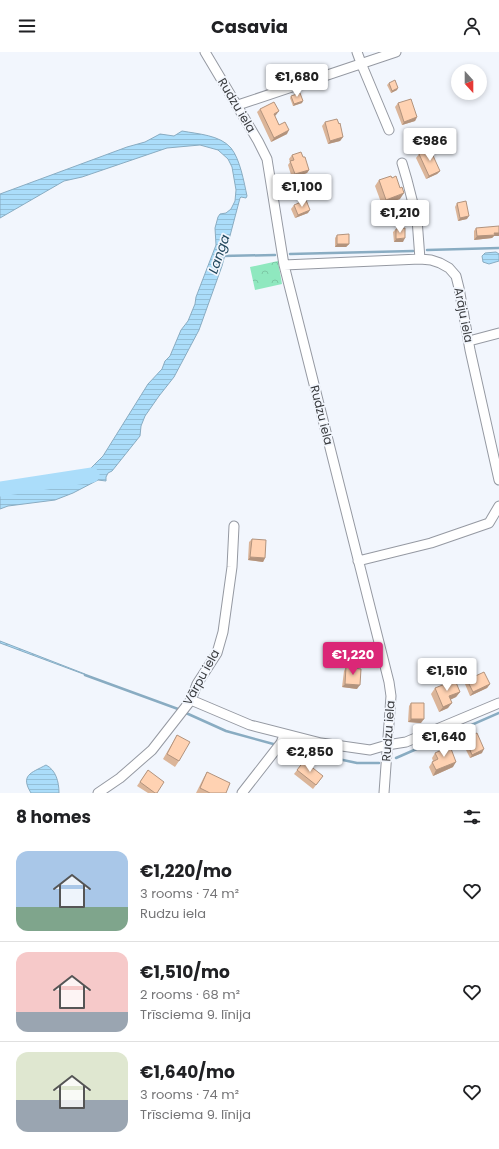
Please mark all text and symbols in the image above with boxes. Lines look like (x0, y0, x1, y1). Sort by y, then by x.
text: Casavia (211, 14, 288, 39)
icon: menu (16, 15, 38, 37)
icon: person (461, 15, 483, 37)
pin: €1,680 (264, 64, 330, 98)
north arrow (451, 64, 487, 100)
map controls (451, 64, 487, 100)
text: €1,680 (275, 67, 319, 86)
street label: Rudzu iela (214, 75, 260, 135)
pin: €986 (406, 128, 454, 162)
text: €986 (412, 131, 448, 150)
pin: €1,100 (269, 174, 335, 208)
text: €1,100 (282, 177, 322, 196)
pin: €1,210 (367, 200, 433, 234)
text: €1,210 (380, 203, 420, 222)
water label: Langa (203, 232, 235, 276)
street label: Arāju iela (450, 286, 478, 344)
street label: Rudzu iela (306, 383, 338, 447)
pin: €1,220 (320, 642, 386, 676)
text: €1,220 (332, 645, 374, 664)
street label: Vārpu iela (179, 646, 223, 708)
pin: €1,510 (414, 658, 480, 692)
text: €1,510 (427, 661, 467, 680)
street label: Rudzu iela (377, 700, 399, 762)
pin: €1,640 (411, 724, 477, 758)
text: €1,640 (422, 727, 466, 746)
pin: €2,850 (277, 739, 343, 773)
text: €2,850 (287, 742, 333, 761)
text: 8 homes (16, 805, 91, 829)
icon: filters (461, 806, 483, 828)
text: €1,220/mo (140, 859, 232, 883)
icon: home (48, 867, 96, 915)
icon: heart (461, 880, 483, 902)
text: 3 rooms · 74 m² (140, 884, 239, 903)
text: Rudzu iela (140, 904, 206, 923)
text: €1,510/mo (140, 960, 230, 984)
icon: home (48, 968, 96, 1016)
icon: heart (461, 981, 483, 1003)
text: 2 rooms · 68 m² (140, 985, 240, 1004)
text: Trīsciema 9. līnija (140, 1005, 251, 1024)
text: €1,640/mo (140, 1060, 235, 1084)
icon: home (48, 1068, 96, 1116)
icon: heart (461, 1081, 483, 1103)
text: 3 rooms · 74 m² (140, 1085, 239, 1104)
text: Trīsciema 9. līnija (140, 1105, 251, 1124)

